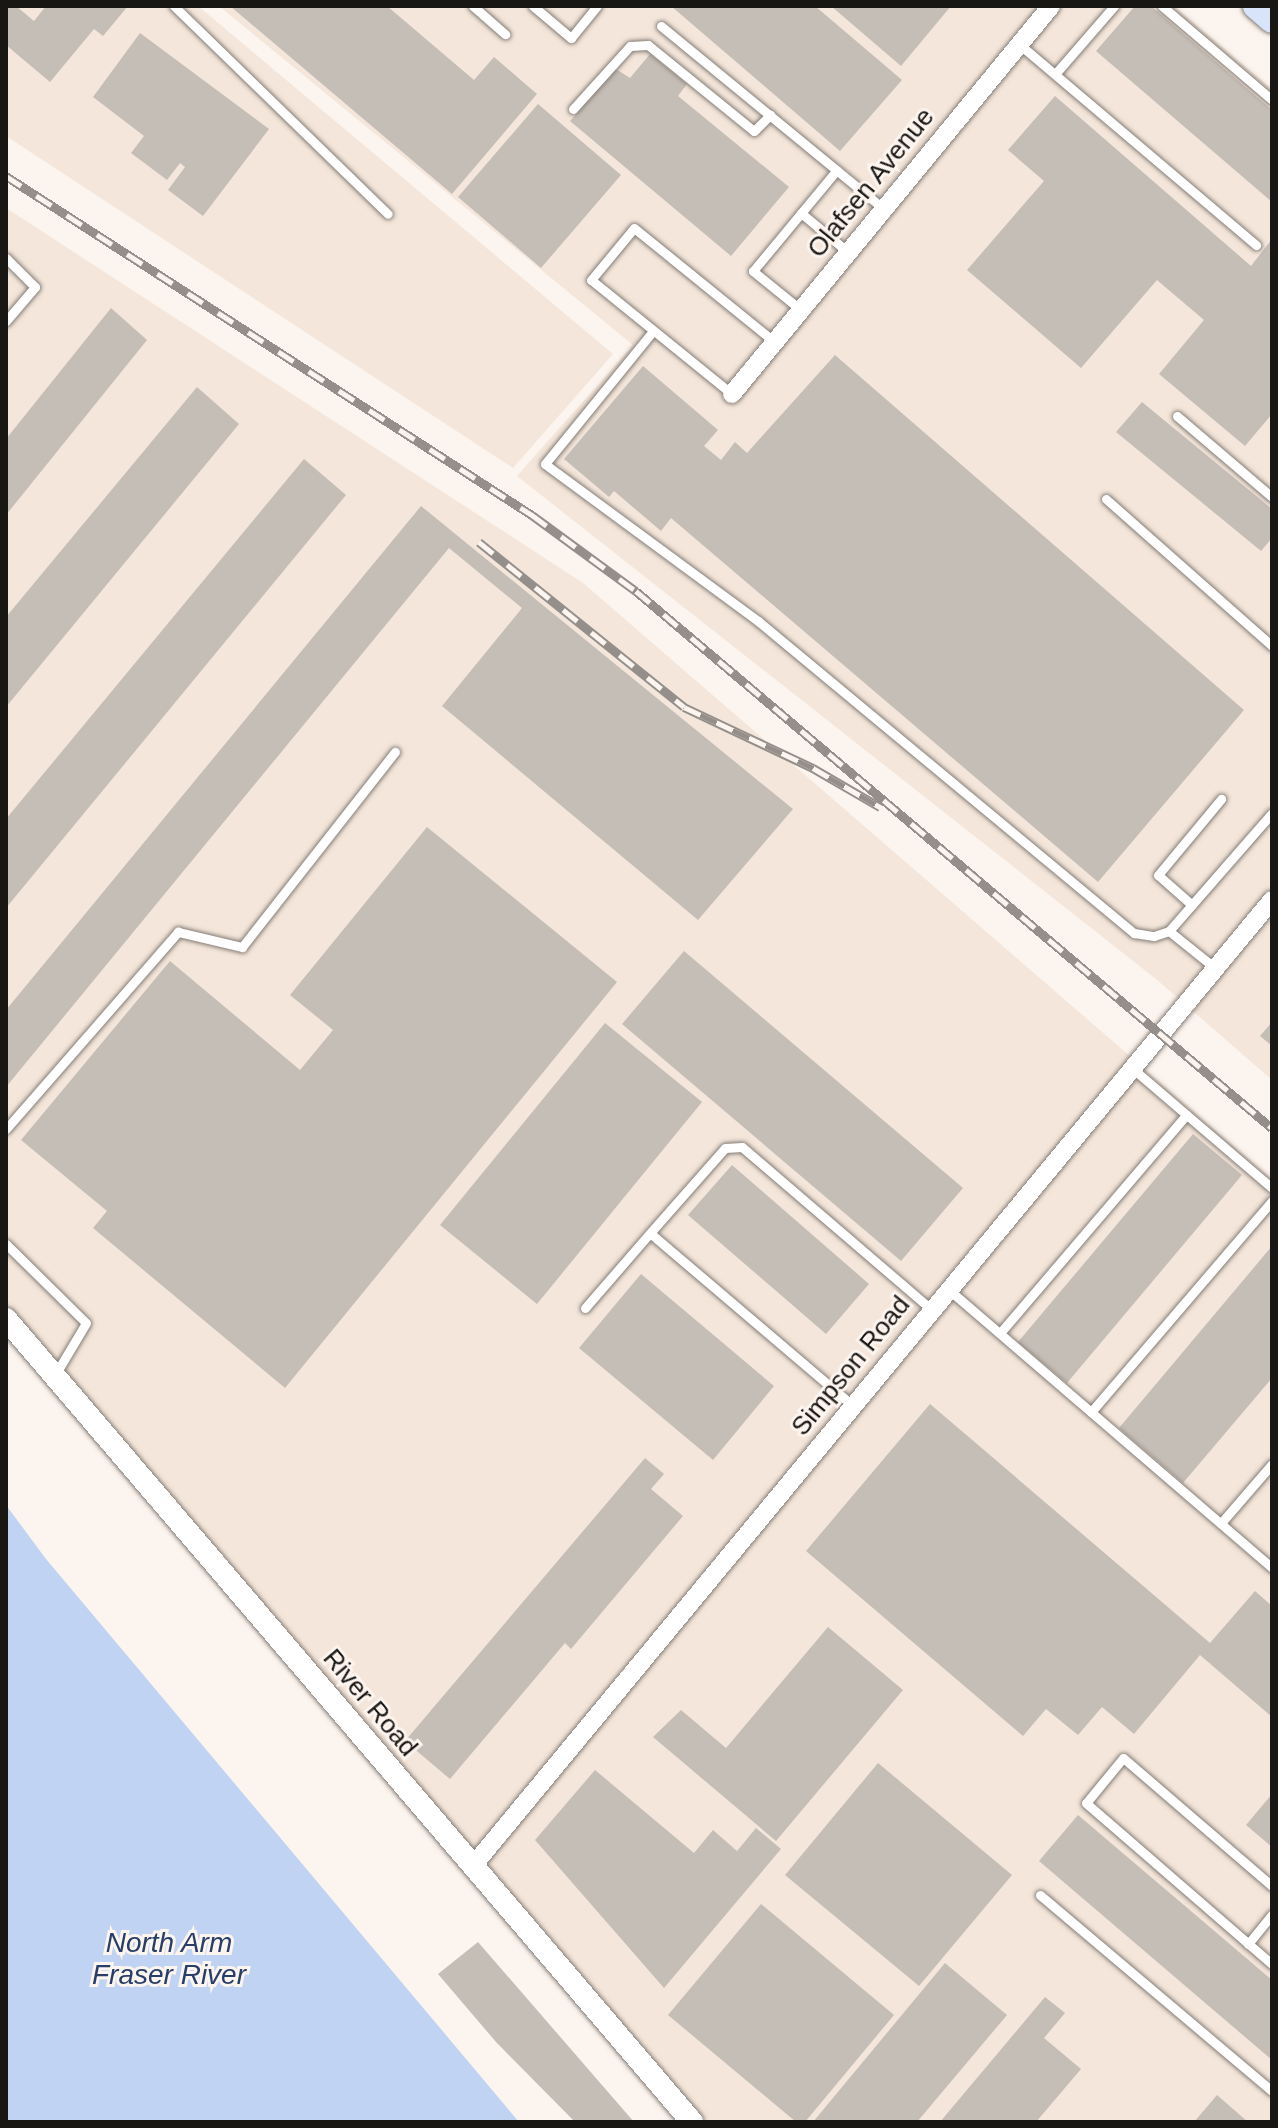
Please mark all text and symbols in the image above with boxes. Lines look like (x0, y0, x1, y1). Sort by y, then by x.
street label: Olafsen Avenue (801, 101, 941, 265)
street label: Simpson Road (785, 1290, 917, 1442)
street label: River Road (316, 1643, 424, 1763)
water label: North Arm Fraser River (92, 1926, 246, 1992)

